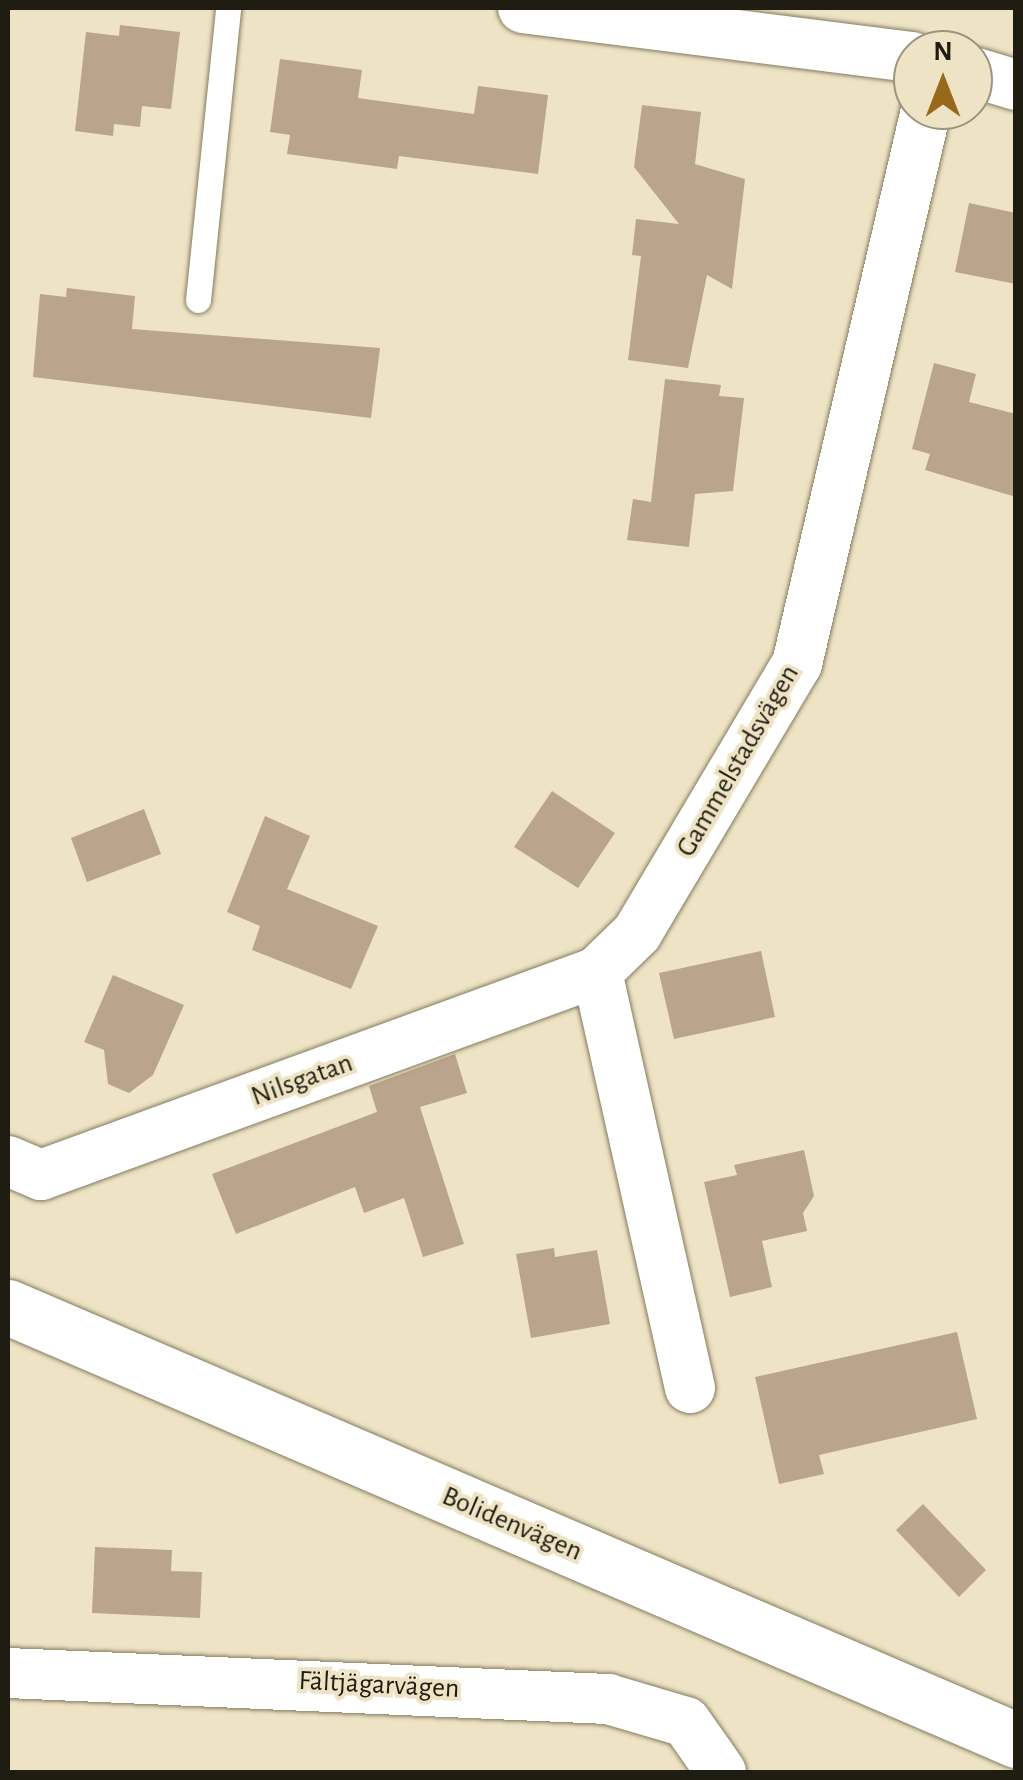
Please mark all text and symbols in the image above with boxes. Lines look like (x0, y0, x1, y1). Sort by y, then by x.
north arrow (893, 30, 993, 130)
text: N (933, 38, 953, 66)
street label: Gammelstadsvägen (669, 659, 807, 863)
street label: Nilsgatan (247, 1046, 357, 1114)
street label: Bolidenvägen (437, 1479, 587, 1569)
street label: Fältjägarvägen (298, 1664, 460, 1706)

